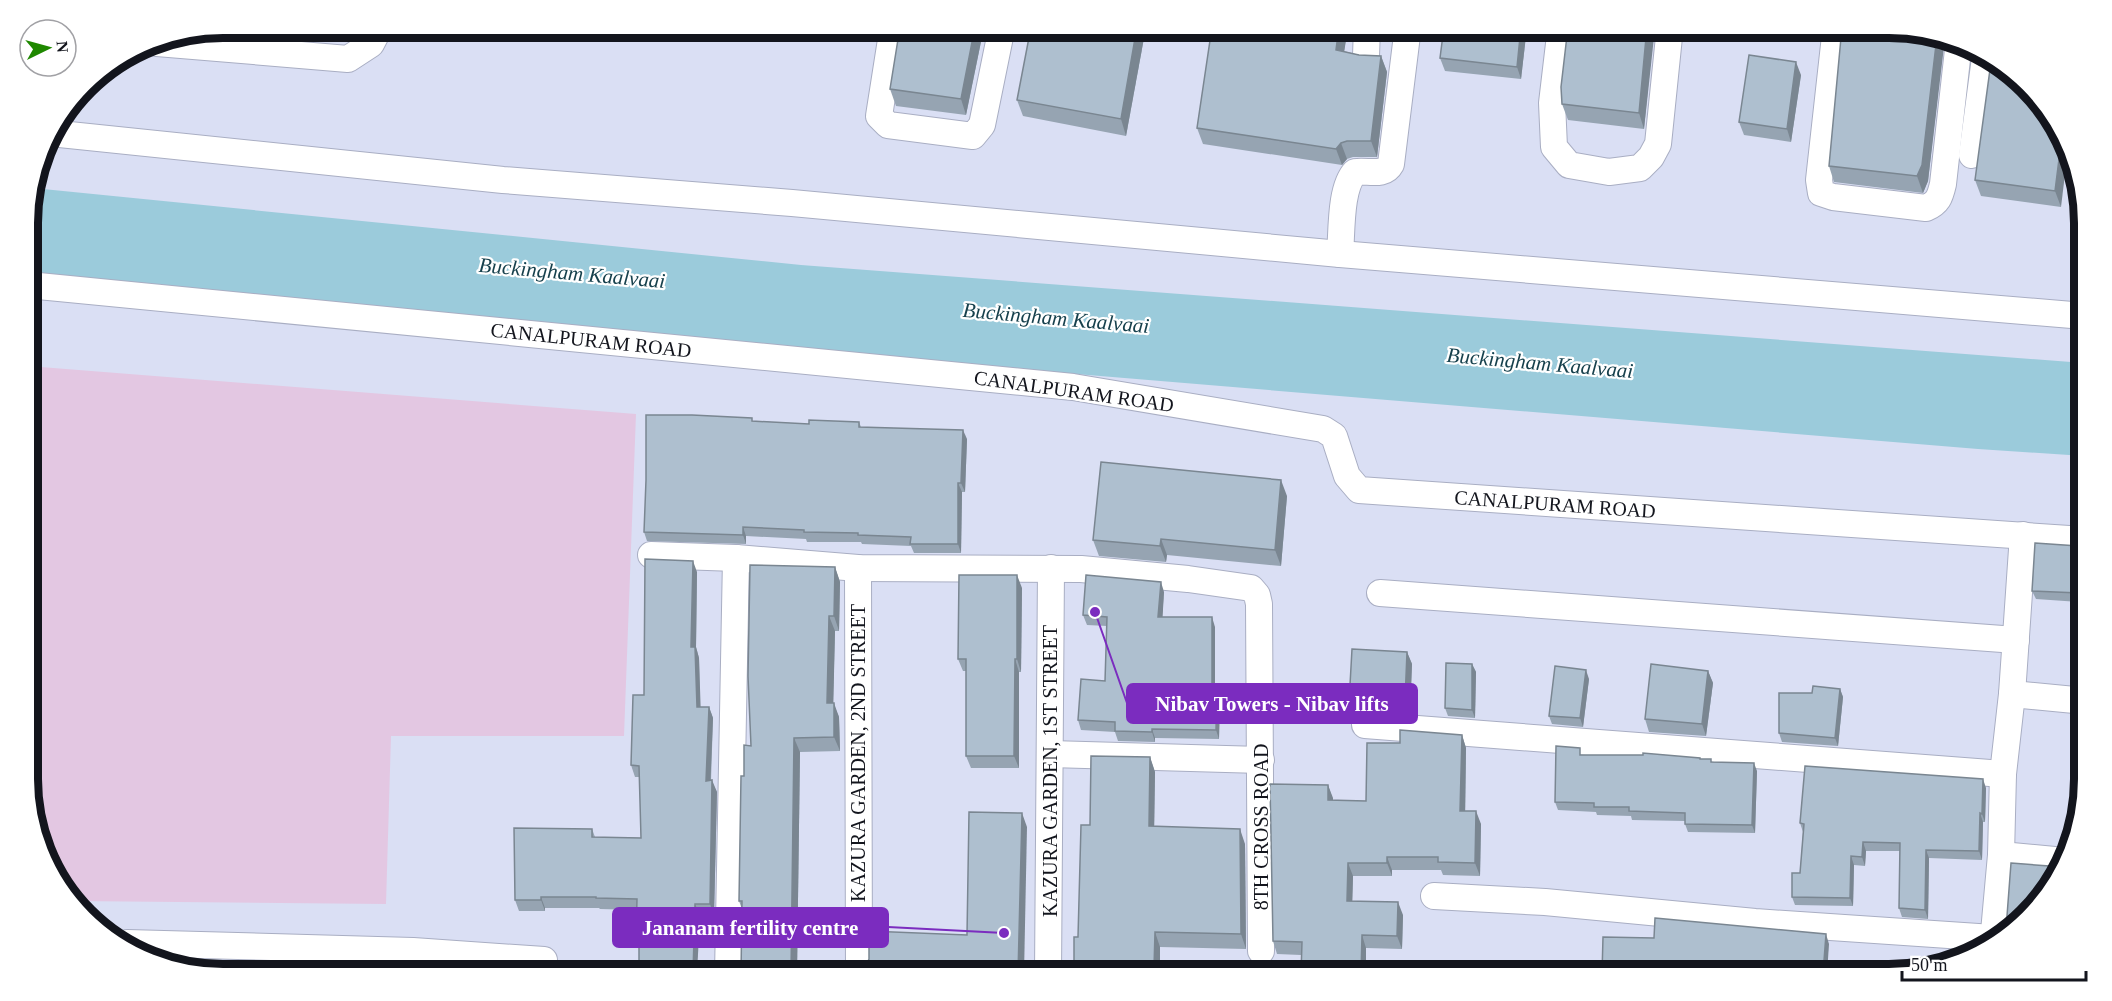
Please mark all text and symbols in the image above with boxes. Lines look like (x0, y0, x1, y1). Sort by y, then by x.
north arrow (18, 18, 78, 78)
text: N (53, 40, 71, 54)
water label: Buckingham Kaalvaai (478, 253, 666, 293)
water label: Buckingham Kaalvaai (962, 298, 1150, 338)
street label: CANALPURAM ROAD (490, 319, 692, 361)
water label: Buckingham Kaalvaai (1446, 343, 1634, 383)
street label: CANALPURAM ROAD (973, 366, 1175, 416)
street label: CANALPURAM ROAD (1454, 486, 1656, 522)
street label: KAZURA GARDEN, 2ND STREET (847, 604, 869, 902)
street label: KAZURA GARDEN, 1ST STREET (1039, 625, 1061, 917)
callout: Nibav Towers - Nibav lifts (1127, 684, 1417, 723)
text: Nibav Towers - Nibav lifts (1155, 692, 1389, 716)
street label: 8TH CROSS ROAD (1250, 744, 1272, 910)
callout: Jananam fertility centre (613, 908, 888, 947)
text: Jananam fertility centre (642, 916, 858, 940)
scale bar (1902, 944, 2086, 982)
text: 50 m (1911, 955, 1948, 975)

